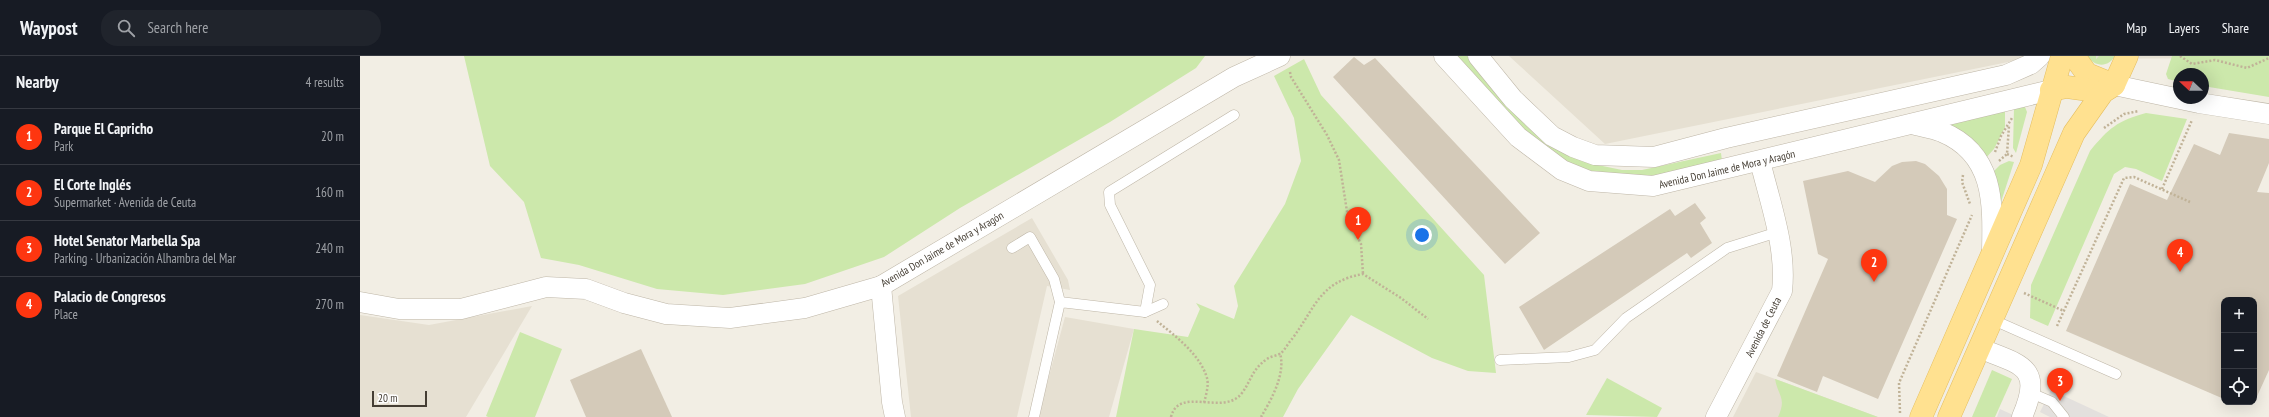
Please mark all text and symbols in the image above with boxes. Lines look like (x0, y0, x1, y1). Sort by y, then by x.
search box (101, 10, 381, 46)
text: Waypost (20, 16, 77, 40)
icon: search (115, 17, 137, 39)
text: Search here (147, 18, 208, 37)
text: Map (2126, 19, 2147, 37)
text: Layers (2169, 19, 2200, 37)
text: Share (2222, 19, 2249, 37)
north arrow (2173, 68, 2209, 104)
text: Nearby (16, 71, 59, 93)
text: 4 results (305, 74, 344, 91)
text: Parque El Capricho (54, 119, 153, 138)
text: 1 (26, 128, 32, 145)
text: 20 m (321, 128, 344, 145)
text: Park (54, 138, 73, 155)
street label: Avenida Don Jaime de Mora y Aragón (1657, 146, 1797, 192)
text: El Corte Inglés (54, 175, 131, 194)
text: 2 (26, 184, 32, 201)
text: 160 m (315, 184, 344, 201)
text: Supermarket · Avenida de Ceuta (54, 194, 196, 211)
pin: 1 (1345, 207, 1371, 240)
street label: Avenida Don Jaime de Mora y Aragón (878, 208, 1006, 290)
your location (1412, 225, 1432, 245)
text: Hotel Senator Marbella Spa (54, 231, 200, 250)
pin: 4 (2167, 239, 2193, 272)
text: 3 (26, 240, 32, 257)
text: 240 m (315, 240, 344, 257)
pin: 2 (1861, 249, 1887, 282)
text: Parking · Urbanización Alhambra del Mar (54, 250, 236, 267)
text: Palacio de Congresos (54, 287, 166, 306)
street label: Avenida de Ceuta (1742, 295, 1784, 359)
text: 4 (26, 296, 32, 313)
text: 270 m (315, 296, 344, 313)
map controls (2221, 297, 2257, 405)
button: + (2221, 297, 2257, 333)
text: Place (54, 306, 78, 323)
button: − (2221, 333, 2257, 369)
pin: 3 (2047, 368, 2073, 401)
button: locate (2221, 369, 2257, 405)
scale bar (372, 389, 427, 408)
text: 20 m (378, 391, 397, 405)

